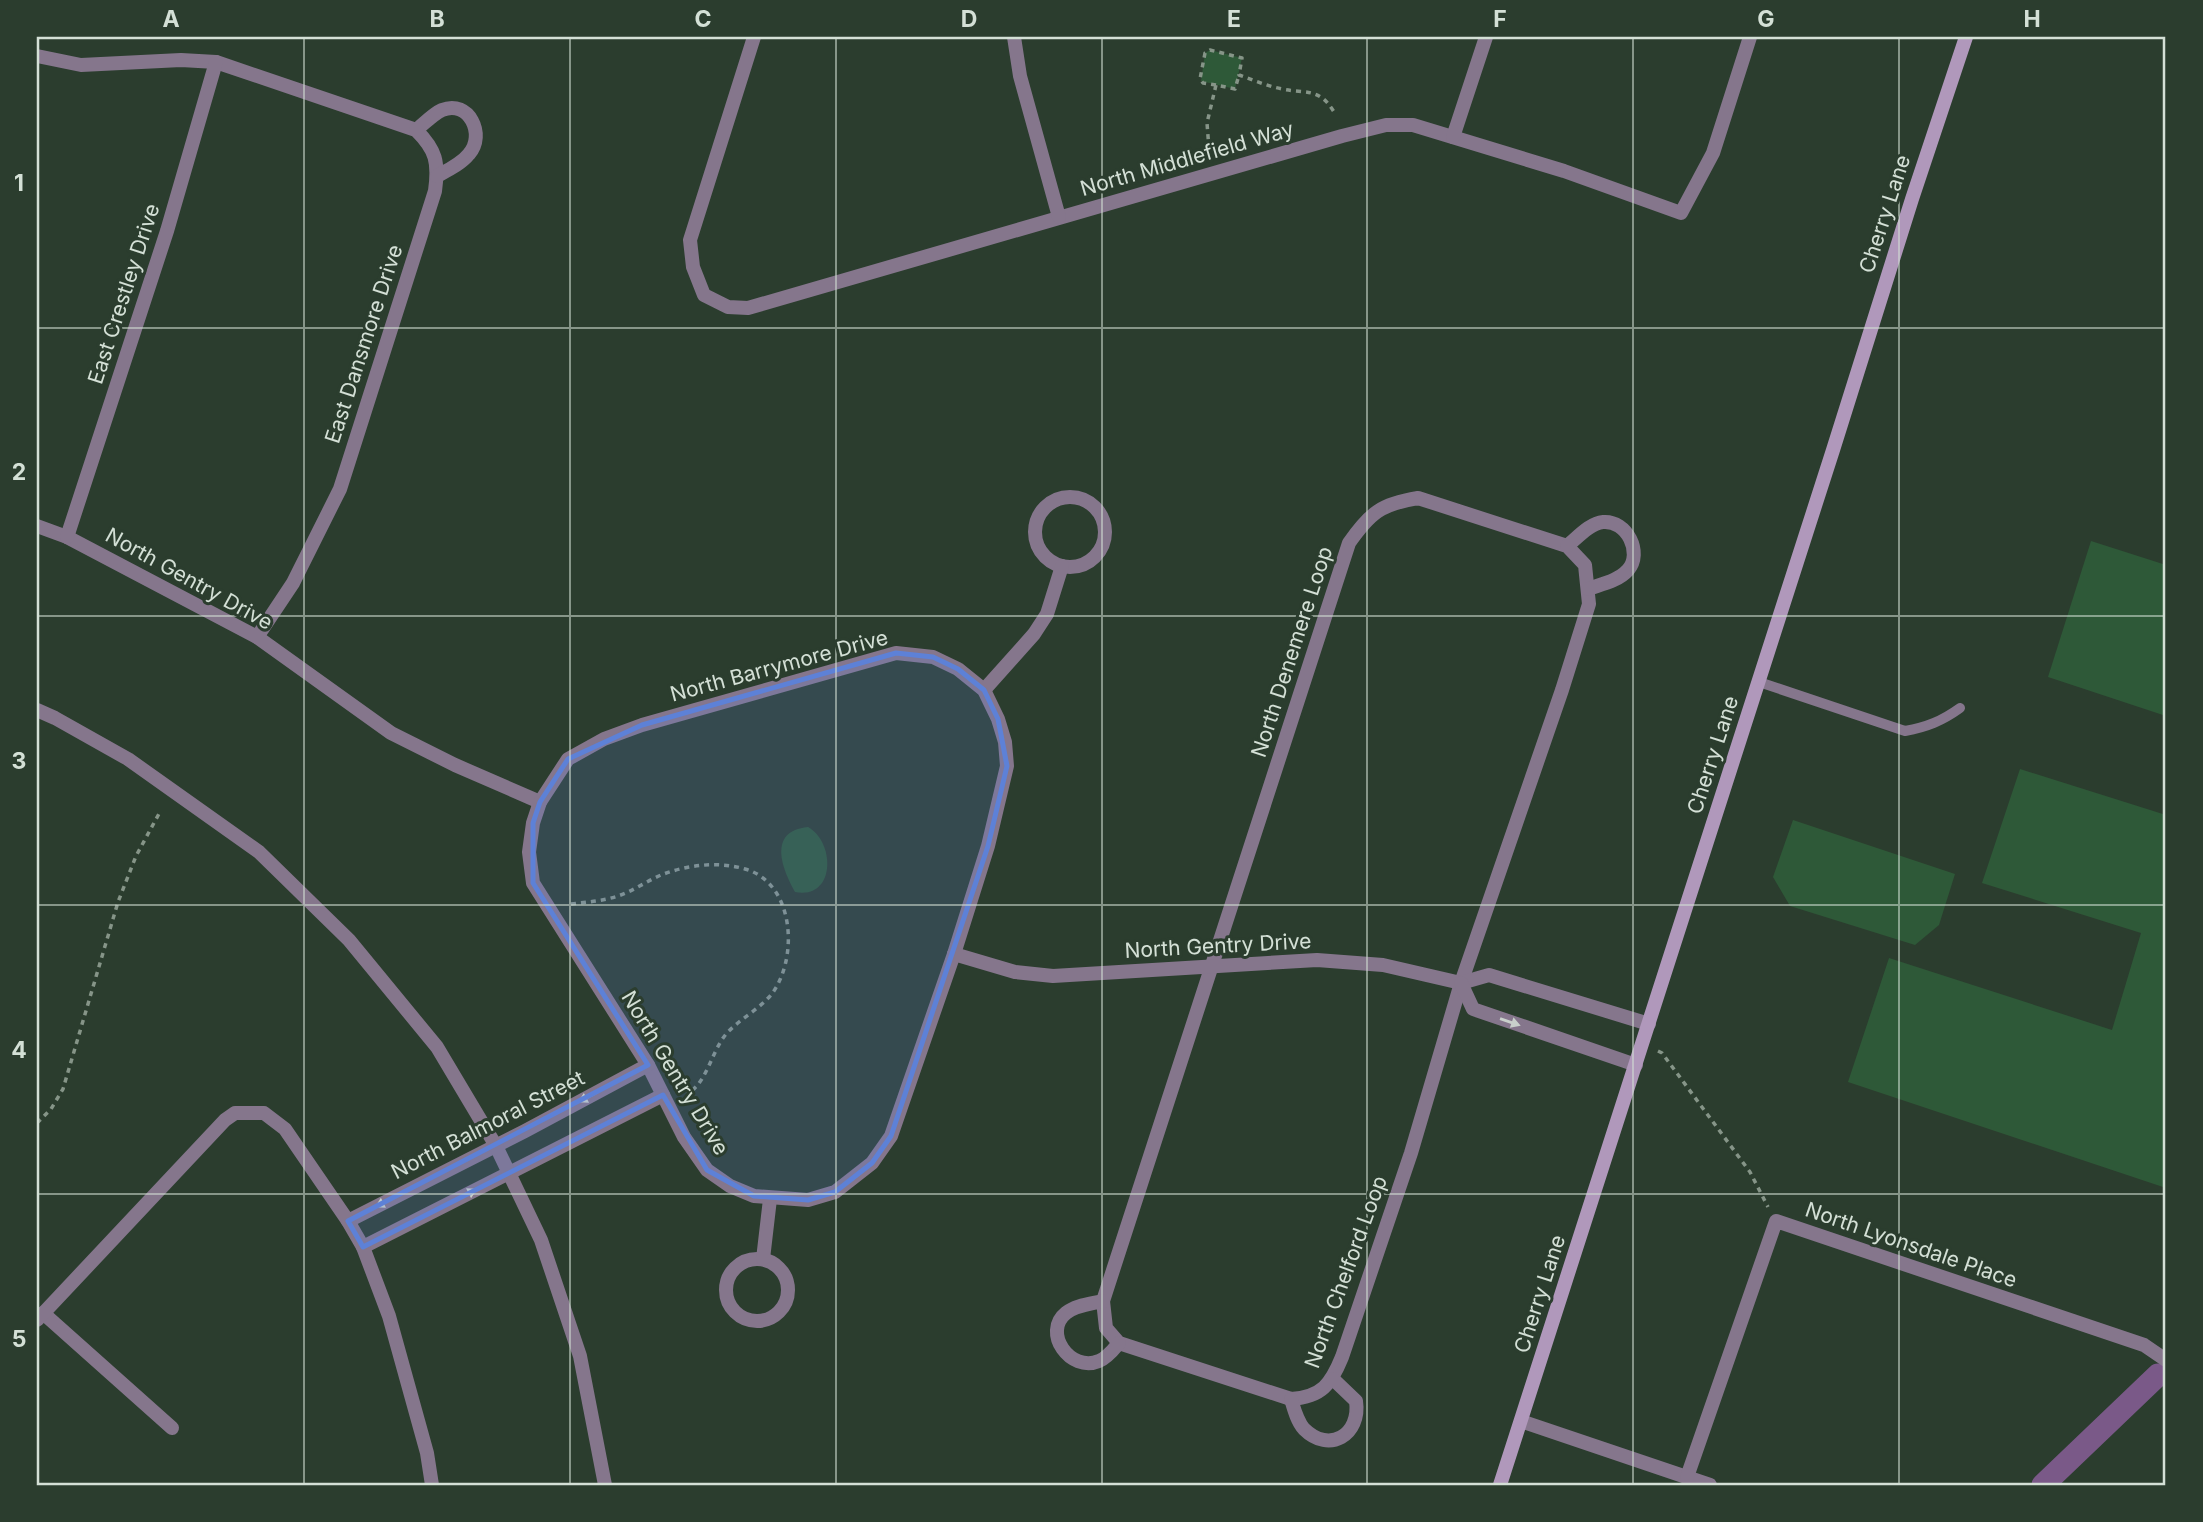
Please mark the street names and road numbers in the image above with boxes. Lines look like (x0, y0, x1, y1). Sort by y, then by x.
street label: North Middlefield Way (1077, 116, 1297, 201)
street label: Cherry Lane (1854, 152, 1915, 276)
street label: East Crestley Drive (83, 201, 164, 387)
street label: East Dansmore Drive (320, 241, 407, 446)
street label: North Gentry Drive (101, 522, 277, 635)
street label: North Denemere Loop (1246, 543, 1337, 760)
street label: North Barrymore Drive (667, 624, 891, 707)
street label: Cherry Lane (1682, 693, 1743, 817)
street label: North Gentry Drive (1124, 928, 1312, 963)
street label: North Gentry Drive (617, 986, 734, 1159)
street label: North Balmoral Street (387, 1065, 589, 1184)
street label: North Chelford Loop (1299, 1172, 1392, 1371)
street label: North Lyonsdale Place (1802, 1197, 2020, 1293)
street label: Cherry Lane (1509, 1232, 1570, 1356)

